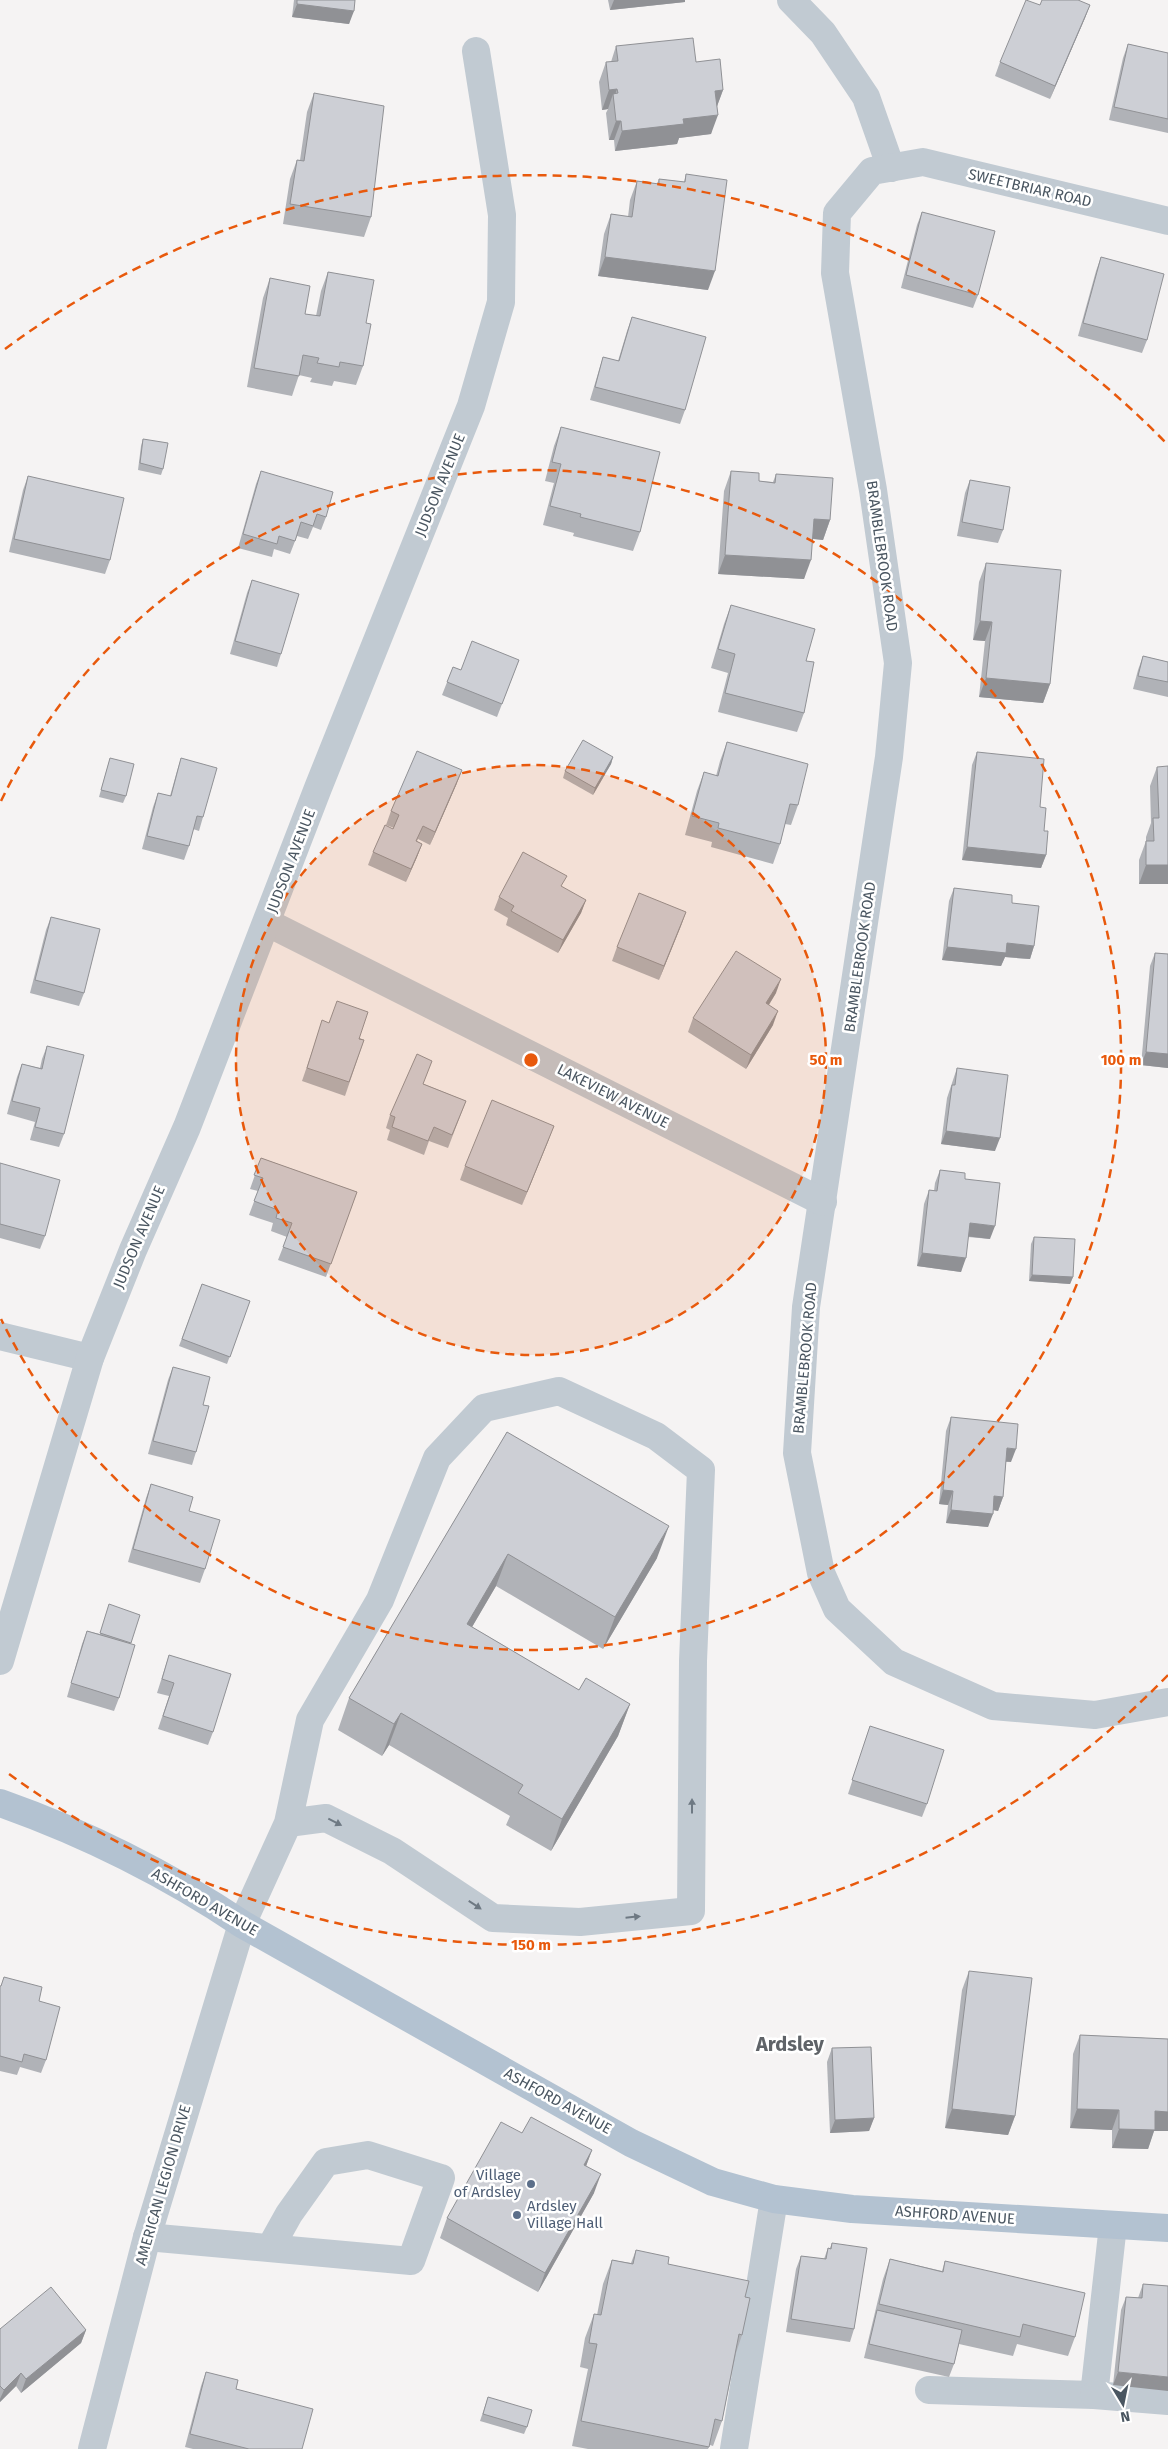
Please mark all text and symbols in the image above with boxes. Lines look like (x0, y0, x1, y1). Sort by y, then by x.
street label: SWEETBRIAR ROAD (967, 165, 1093, 211)
street label: JUDSON AVENUE (411, 431, 469, 539)
street label: BRAMBLEBROOK ROAD (863, 479, 901, 633)
street label: JUDSON AVENUE (263, 806, 319, 916)
street label: BRAMBLEBROOK ROAD (841, 880, 879, 1034)
centre of rings (522, 1051, 540, 1069)
text: 50 m (809, 1051, 843, 1069)
text: 100 m (1101, 1051, 1141, 1069)
street label: LAKEVIEW AVENUE (554, 1060, 672, 1132)
street label: JUDSON AVENUE (109, 1183, 169, 1291)
street label: BRAMBLEBROOK ROAD (789, 1281, 821, 1435)
one-way arrow (688, 1798, 696, 1814)
one-way arrow (328, 1818, 342, 1826)
street label: ASHFORD AVENUE (148, 1864, 262, 1940)
one-way arrow (468, 1901, 481, 1910)
one-way arrow (625, 1913, 641, 1921)
text: 150 m (511, 1936, 551, 1954)
district label: Ardsley (755, 2032, 825, 2056)
street label: ASHFORD AVENUE (501, 2064, 615, 2138)
street label: AMERICAN LEGION DRIVE (131, 2103, 195, 2267)
place label: Village of Ardsley (454, 2166, 522, 2201)
marker: Village of Ardsley (525, 2178, 537, 2190)
place label: Ardsley Village Hall (527, 2197, 604, 2232)
street label: ASHFORD AVENUE (894, 2202, 1016, 2228)
marker: Ardsley Village Hall (511, 2209, 523, 2221)
north arrow (1098, 2379, 1148, 2429)
text: N (1119, 2407, 1131, 2425)

